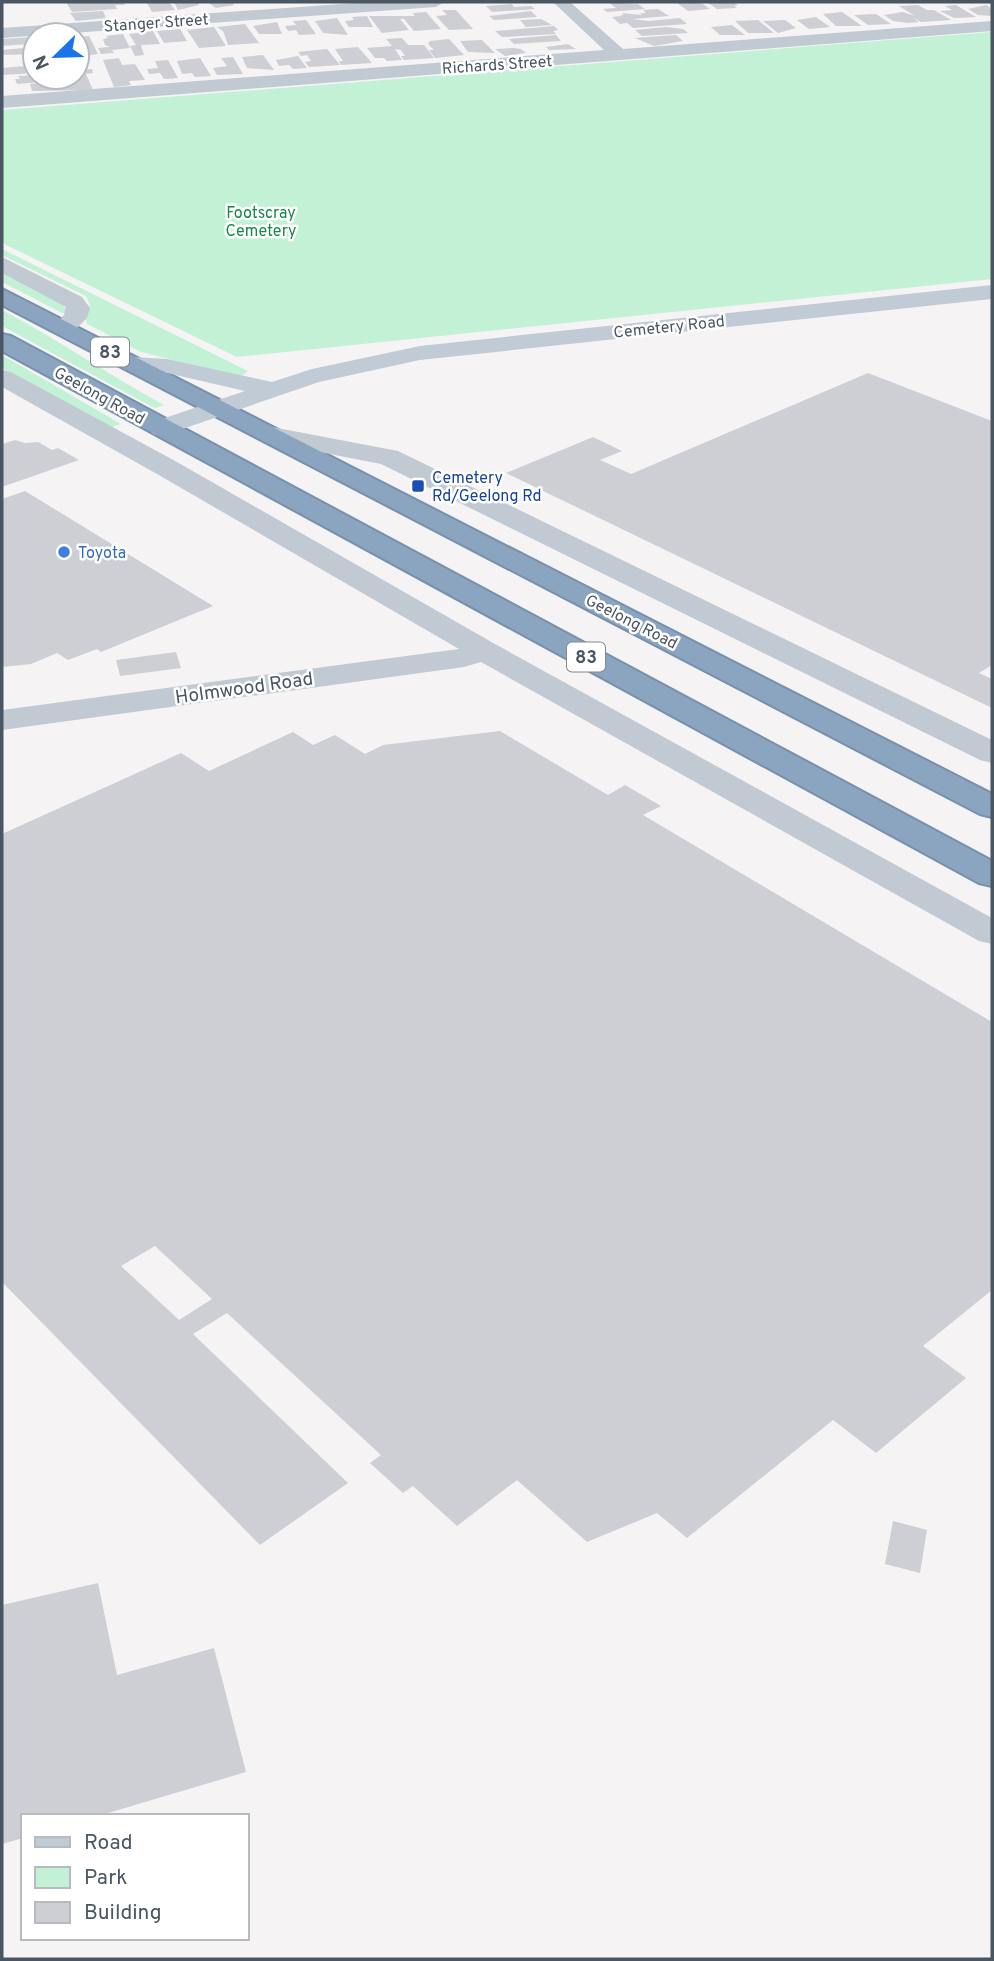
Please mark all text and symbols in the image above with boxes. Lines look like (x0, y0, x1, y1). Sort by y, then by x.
street label: Stanger Street (103, 10, 209, 38)
north arrow (21, 21, 91, 91)
text: N (28, 51, 56, 73)
street label: Richards Street (441, 52, 553, 80)
park label: Footscray Cemetery (226, 204, 296, 242)
street label: Cemetery Road (613, 312, 726, 344)
road number: 83 (91, 338, 129, 366)
street label: Geelong Road (50, 364, 148, 430)
place label: Cemetery Rd/Geelong Rd (432, 469, 542, 507)
marker: Cemetery Rd/Geelong Rd (410, 478, 426, 494)
marker: Toyota (56, 544, 72, 560)
place label: Toyota (78, 544, 126, 564)
street label: Geelong Road (582, 591, 680, 655)
road number: 83 (567, 642, 605, 672)
street label: Holmwood Road (174, 667, 315, 711)
legend (21, 1814, 248, 1940)
text: Road (84, 1830, 133, 1857)
text: Park (84, 1865, 127, 1892)
text: Building (84, 1900, 162, 1927)

